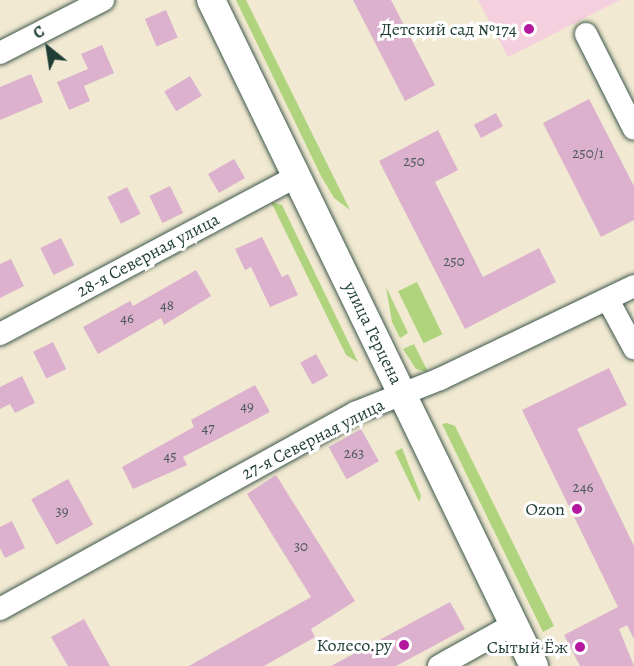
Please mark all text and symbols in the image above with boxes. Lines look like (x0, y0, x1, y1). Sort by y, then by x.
north arrow (18, 18, 78, 78)
place label: Детский сад №174 (380, 18, 517, 40)
text: С (29, 20, 49, 44)
marker: Детский сад №174 (522, 22, 536, 36)
house number: 250/1 (572, 145, 604, 163)
house number: 250 (403, 153, 425, 171)
street label: 28-я Северная улица (73, 208, 223, 302)
house number: 250 (443, 253, 465, 271)
street label: улица Герцена (339, 278, 407, 388)
house number: 48 (160, 297, 174, 315)
house number: 46 (120, 310, 134, 328)
street label: 27-я Северная улица (238, 394, 388, 484)
house number: 49 (240, 398, 254, 416)
house number: 47 (201, 420, 215, 438)
house number: 263 (344, 445, 364, 463)
house number: 45 (163, 448, 177, 466)
house number: 246 (573, 479, 593, 497)
place label: Ozon (525, 498, 565, 520)
marker: Ozon (570, 502, 584, 516)
house number: 39 (55, 503, 69, 521)
house number: 30 (294, 538, 308, 556)
place label: Колесо.ру (317, 634, 392, 656)
place label: Сытый Ёж (487, 636, 568, 658)
marker: Колесо.ру (397, 638, 411, 652)
marker: Сытый Ёж (573, 640, 587, 654)

